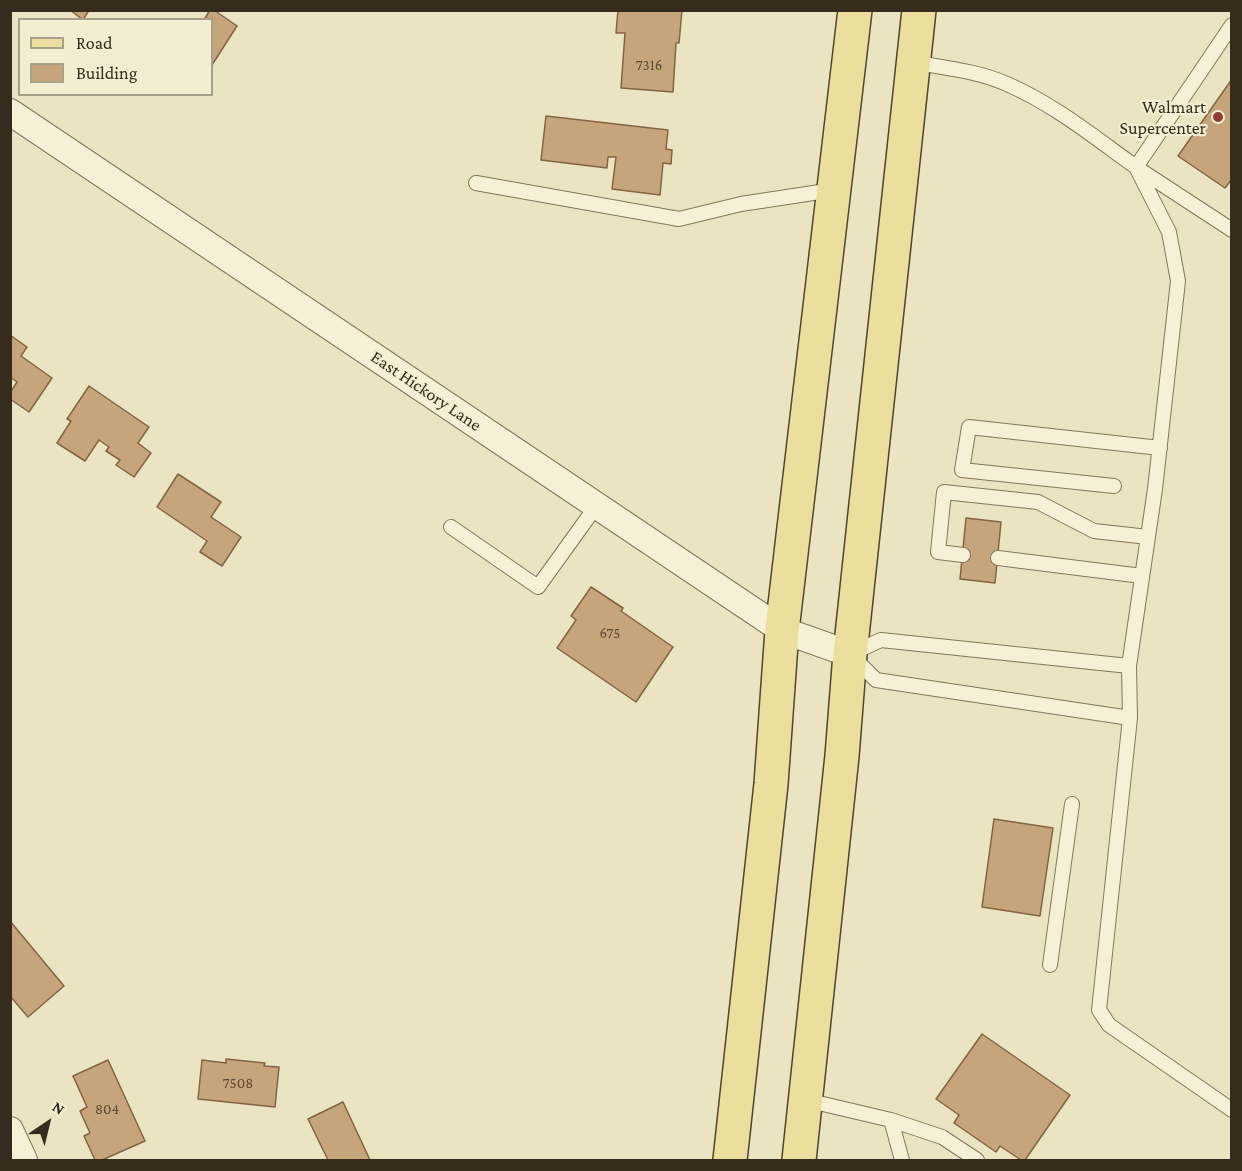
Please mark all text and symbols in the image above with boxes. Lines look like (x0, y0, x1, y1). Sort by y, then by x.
legend (18, 18, 213, 96)
text: Road (76, 33, 113, 53)
house number: 7316 (636, 56, 662, 74)
text: Building (76, 63, 137, 83)
place label: Walmart Supercenter (1120, 96, 1206, 138)
marker: Walmart Supercenter (1211, 110, 1225, 124)
street label: East Hickory Lane (367, 346, 485, 436)
house number: 675 (600, 624, 620, 642)
house number: 7508 (223, 1074, 253, 1092)
north arrow (18, 1093, 78, 1153)
text: N (49, 1098, 68, 1118)
house number: 804 (95, 1100, 119, 1118)

